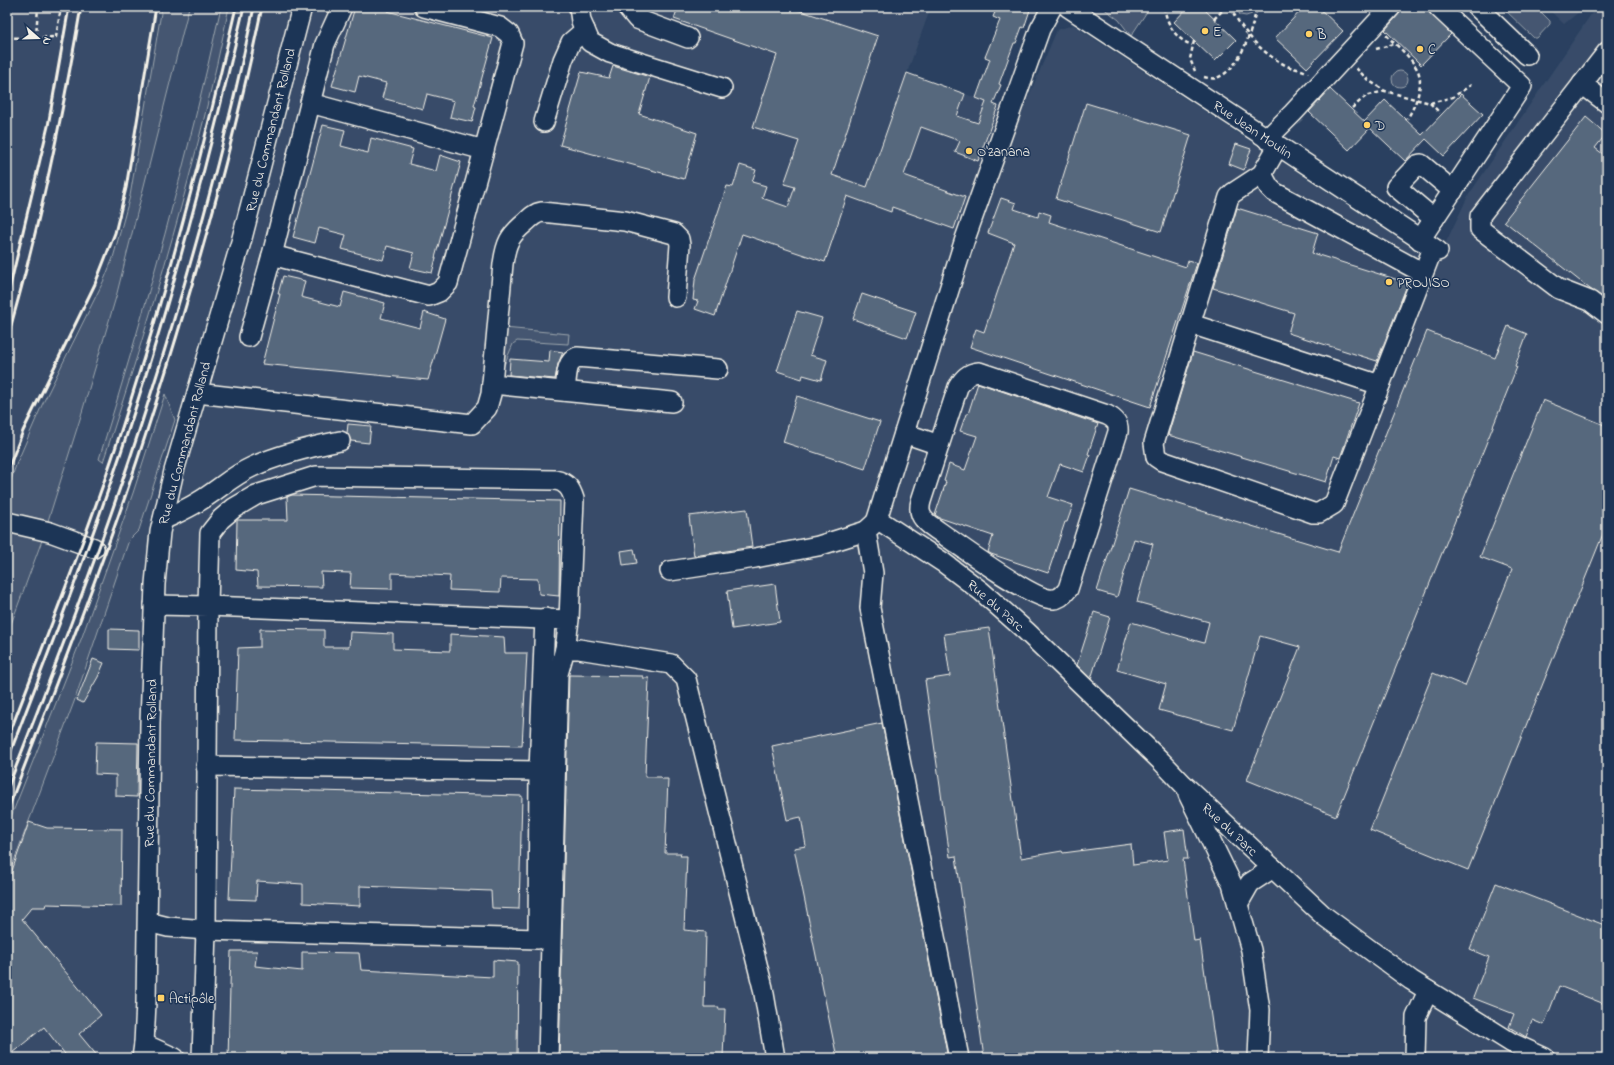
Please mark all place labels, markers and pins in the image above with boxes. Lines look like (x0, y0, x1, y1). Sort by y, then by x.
place label: E (1213, 22, 1221, 43)
place label: B (1316, 25, 1326, 46)
marker: E (1200, 26, 1210, 36)
marker: B (1304, 29, 1314, 39)
place label: C (1428, 40, 1436, 61)
marker: C (1415, 44, 1425, 54)
place label: D (1374, 116, 1385, 137)
marker: D (1362, 120, 1372, 130)
place label: O'zanana (977, 142, 1030, 163)
marker: O'zanana (964, 146, 974, 156)
place label: PROJISO (1397, 273, 1450, 294)
marker: PROJISO (1384, 277, 1394, 287)
place label: Actipôle (169, 989, 215, 1010)
marker: Actipôle (156, 993, 166, 1003)

